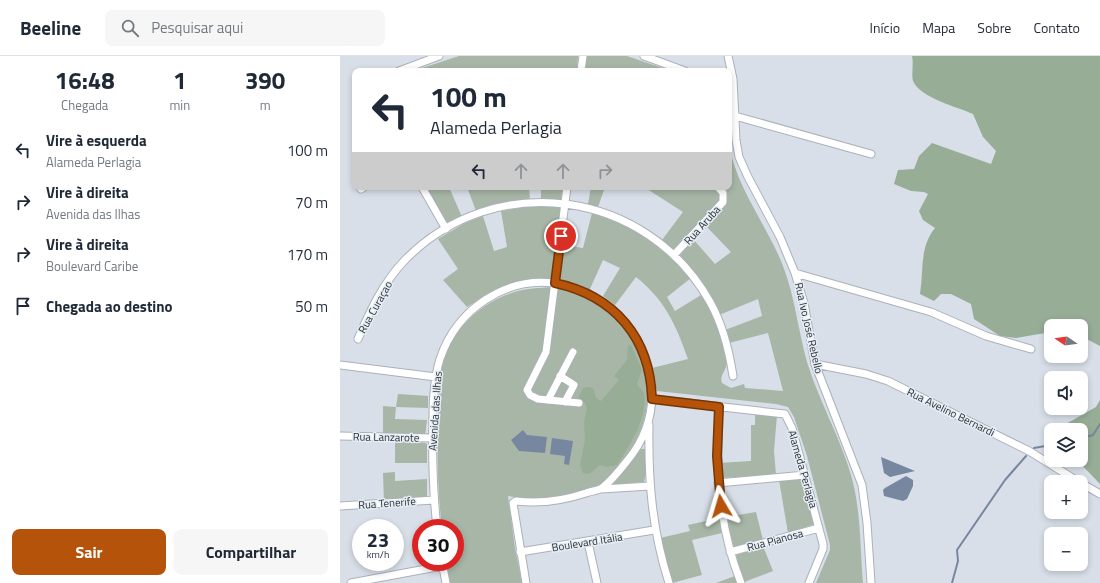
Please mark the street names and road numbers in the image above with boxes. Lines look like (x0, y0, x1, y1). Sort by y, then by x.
street label: Rua Aruba (680, 201, 724, 248)
street label: Rua Curaçao (354, 278, 396, 336)
street label: Rua Ivo José Rebello (791, 281, 827, 375)
street label: Avenida das Ilhas (424, 371, 446, 451)
street label: Rua Avelino Bernardi (904, 384, 998, 440)
street label: Rua Lanzarote (353, 428, 420, 446)
street label: Alameda Perlagia (784, 428, 822, 510)
street label: Rua Tenerife (358, 493, 417, 513)
street label: Rua Pianosa (745, 525, 805, 555)
street label: Boulevard Itália (550, 528, 624, 556)

